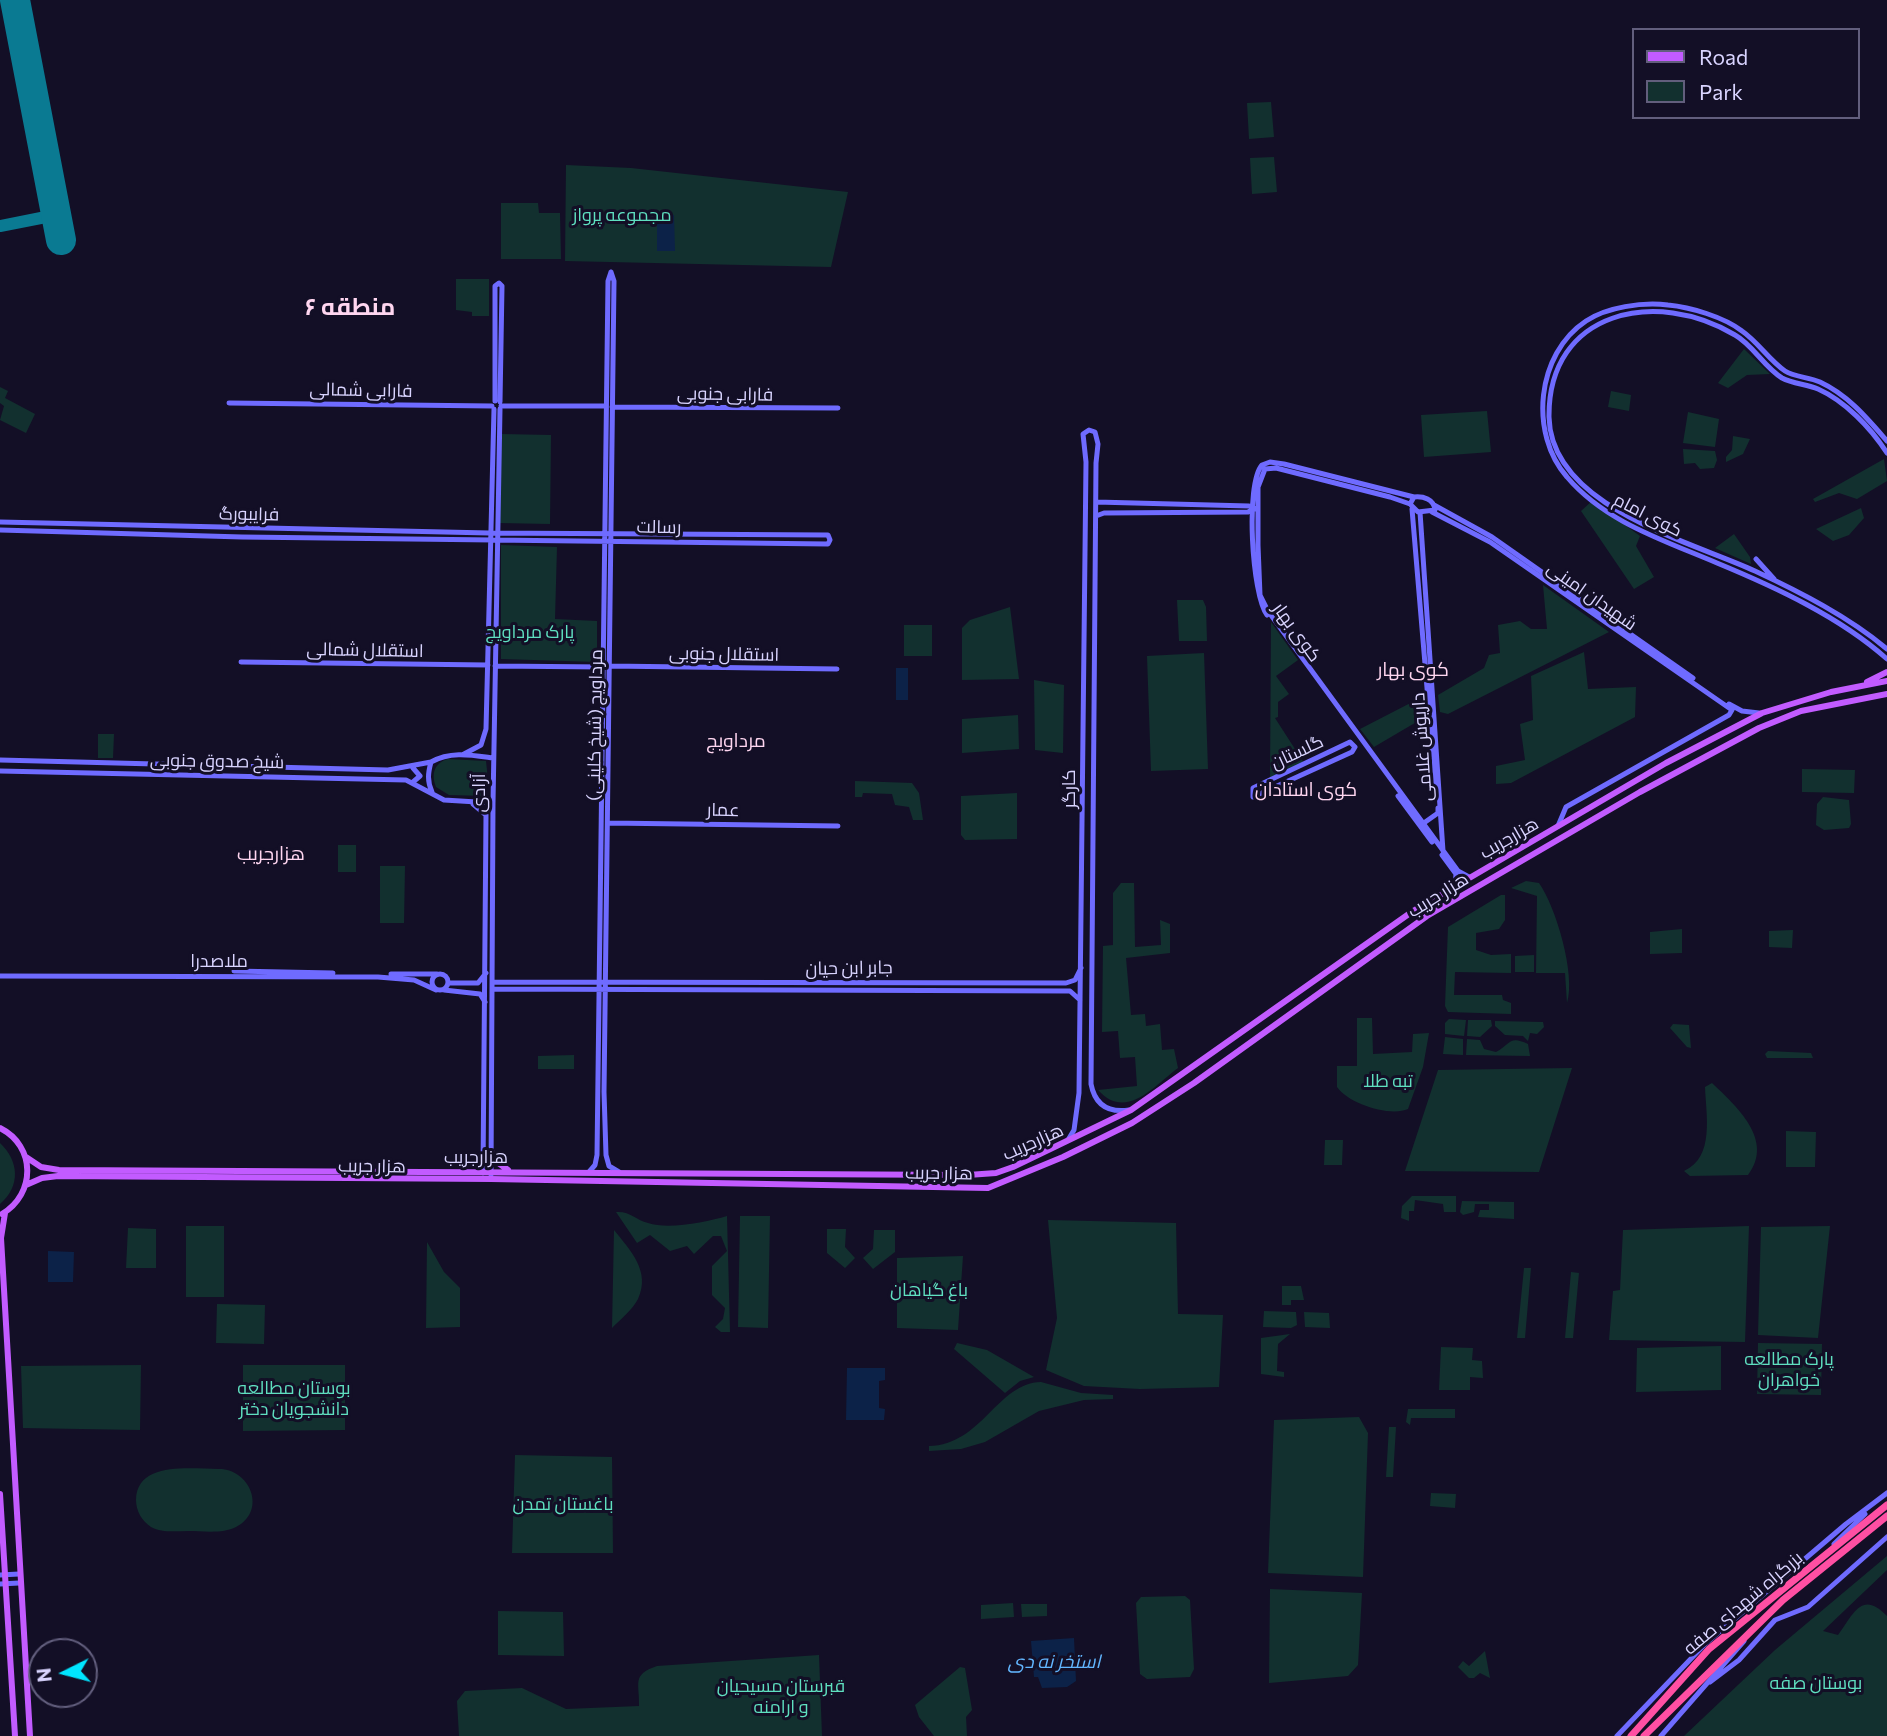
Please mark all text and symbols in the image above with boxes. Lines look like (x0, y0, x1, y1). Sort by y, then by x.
legend (1632, 28, 1859, 119)
text: Road (1699, 44, 1748, 69)
text: Park (1699, 79, 1743, 104)
park label: مجموعه پرواز (572, 204, 672, 226)
district label: منطقه ۶ (305, 293, 395, 321)
street label: فارابی شمالی (309, 378, 413, 402)
street label: فارابی جنوبی (677, 382, 773, 406)
street label: کوی امام (1610, 489, 1686, 541)
street label: فرایبورگ (219, 503, 279, 525)
street label: رسالت (637, 516, 681, 538)
street label: شهیدان امینی (1543, 557, 1641, 635)
street label: کوی بهار (1268, 598, 1326, 666)
park label: پارک مرداویج (486, 621, 574, 643)
street label: استقلال شمالی (306, 638, 424, 662)
street label: استقلال جنوبی (669, 642, 779, 666)
street label: مرداویج (شیخ کلینی) (583, 649, 607, 801)
district label: کوی بهار (1377, 659, 1449, 681)
street label: داریوش غلامی (1407, 692, 1437, 802)
district label: مرداویج (706, 730, 766, 752)
street label: گلستان (1267, 730, 1327, 774)
street label: شیخ صدوق جنوبی (150, 749, 284, 773)
street label: کارگر (1058, 770, 1080, 808)
street label: آزادی (468, 773, 490, 813)
district label: کوی استادان (1255, 779, 1357, 801)
street label: عمار (706, 799, 740, 821)
street label: هزارجریب (1476, 813, 1542, 863)
district label: هزارجریب (237, 843, 305, 865)
street label: هزار جریب (1404, 868, 1472, 922)
street label: ملاصدرا (190, 950, 248, 972)
street label: جابر ابن حیان (805, 956, 893, 980)
park label: تبه طلا (1363, 1070, 1413, 1092)
street label: هزارجریب (999, 1119, 1067, 1165)
street label: هزارجریب (444, 1146, 508, 1168)
street label: هزار جریب (338, 1155, 406, 1177)
street label: هزار جریب (905, 1162, 973, 1184)
park label: باغ گیاهان (890, 1279, 968, 1301)
park label: پارک مطالعه خواهران (1744, 1348, 1834, 1390)
park label: بوستان مطالعه دانشجویان دختر (237, 1377, 351, 1420)
park label: باغستان تمدن (513, 1493, 613, 1515)
street label: بزرگراه شهدای صفه (1679, 1547, 1807, 1659)
north arrow (28, 1638, 98, 1708)
water label: استخر نه دی (1007, 1651, 1101, 1673)
text: N (31, 1667, 56, 1683)
park label: بوستان صفه (1770, 1672, 1862, 1694)
park label: قبرستان مسیحیان و ارامنه (717, 1675, 845, 1718)

